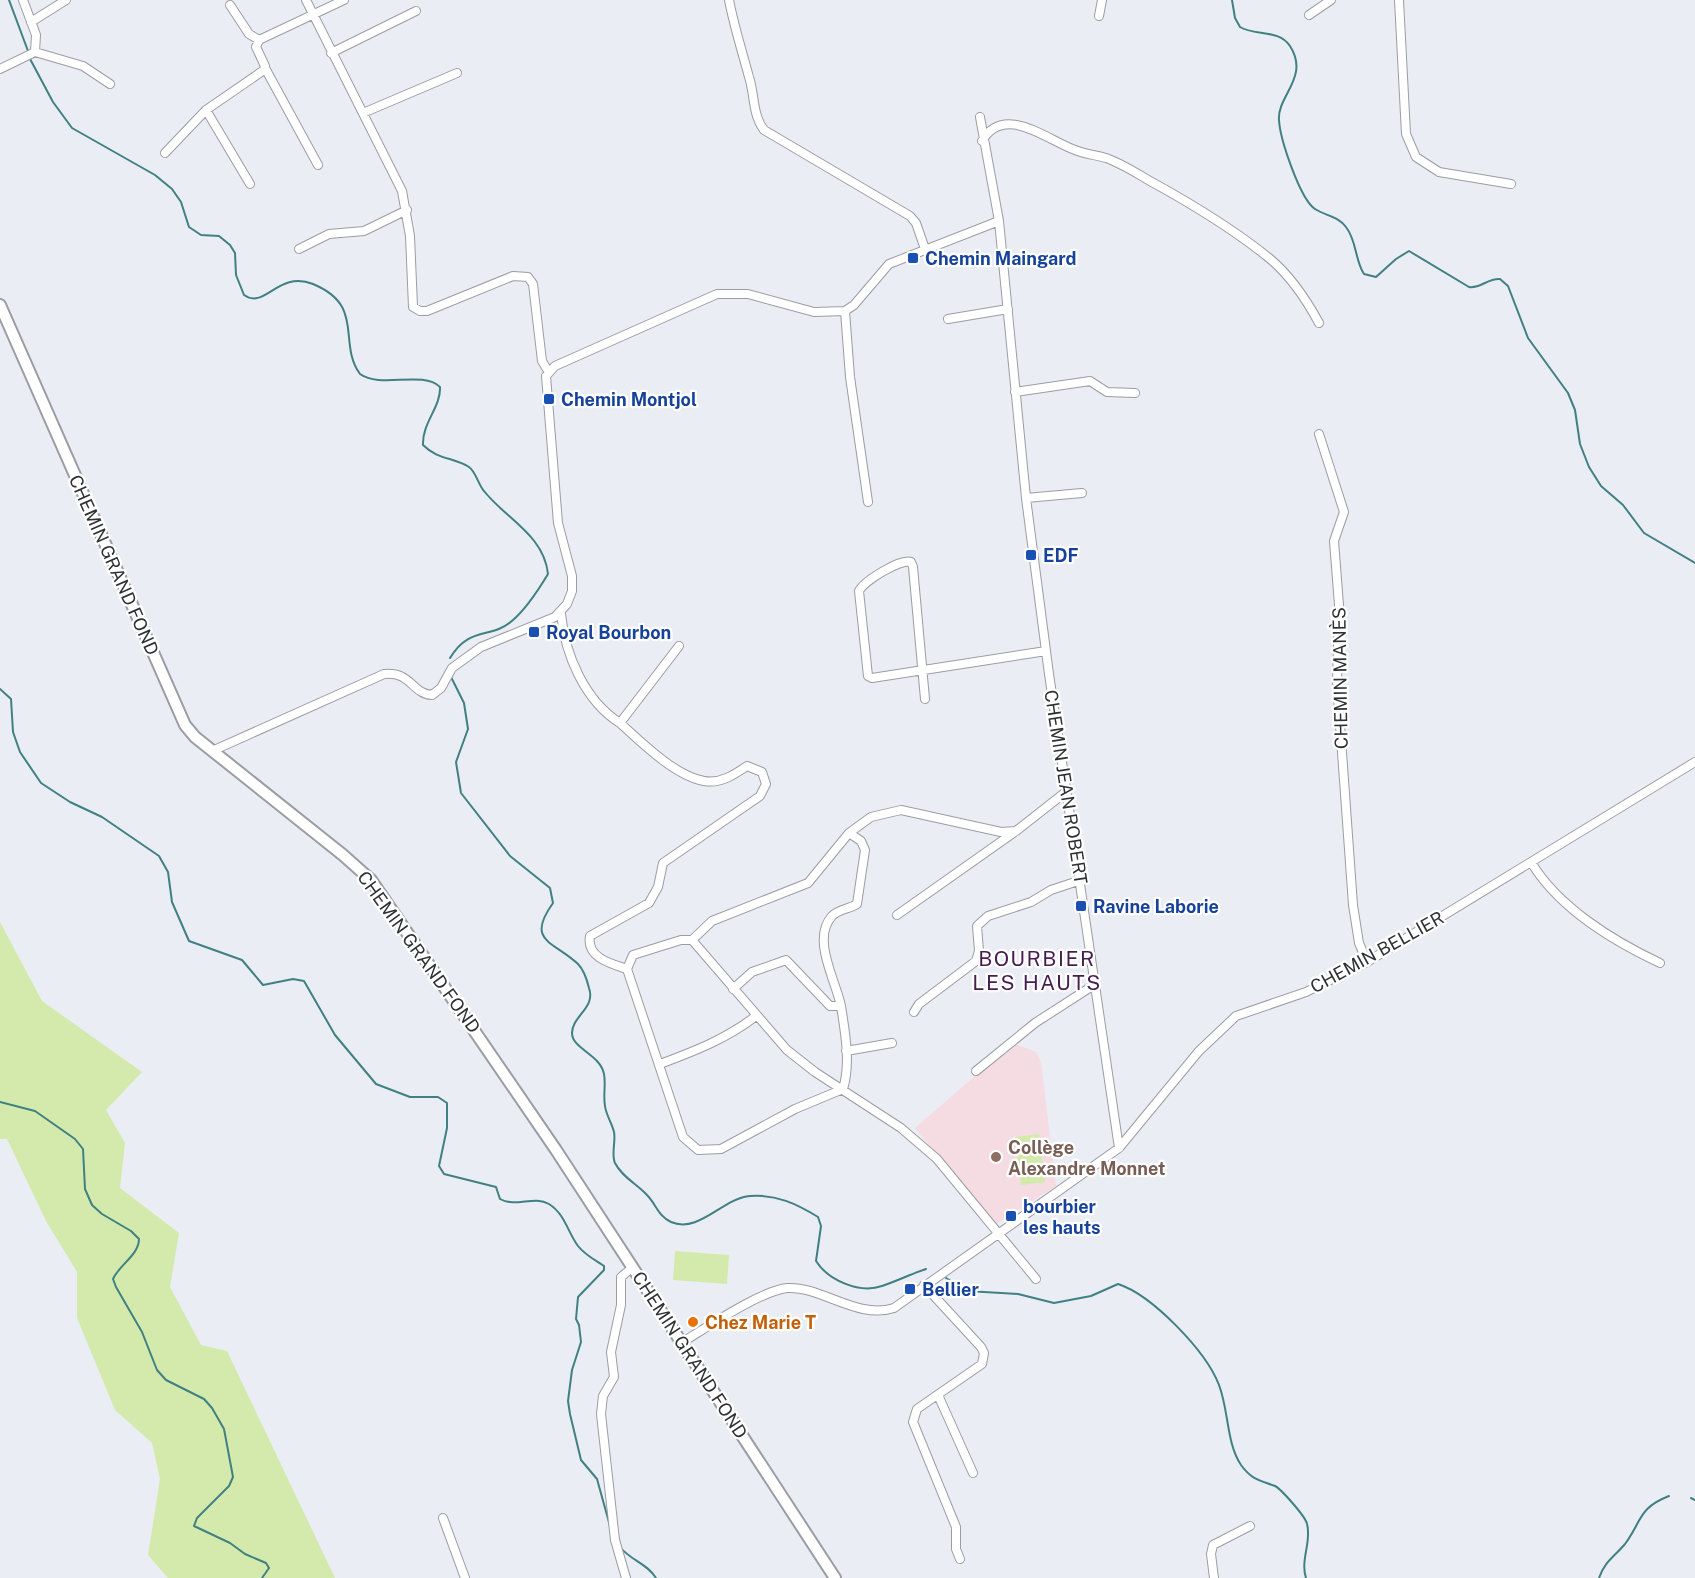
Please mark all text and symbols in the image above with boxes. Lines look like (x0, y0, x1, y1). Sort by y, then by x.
place label: Chemin Maingard (925, 248, 1077, 269)
marker: Chemin Maingard (906, 251, 920, 265)
place label: Chemin Montjol (561, 389, 697, 410)
marker: Chemin Montjol (542, 392, 556, 406)
street label: CHEMIN GRAND FOND (65, 472, 163, 658)
place label: EDF (1043, 545, 1078, 566)
marker: EDF (1024, 548, 1038, 562)
street label: CHEMIN MANÈS (1327, 607, 1352, 749)
place label: Royal Bourbon (546, 622, 671, 643)
marker: Royal Bourbon (527, 625, 541, 639)
street label: CHEMIN JEAN ROBERT (1040, 688, 1092, 886)
street label: CHEMIN GRAND FOND (353, 867, 485, 1037)
place label: Ravine Laborie (1093, 896, 1219, 917)
marker: Ravine Laborie (1074, 899, 1088, 913)
street label: CHEMIN BELLIER (1307, 907, 1447, 997)
district label: BOURBIER LES HAUTS (972, 946, 1102, 995)
place label: Collège Alexandre Monnet (1008, 1137, 1166, 1179)
marker: Collège Alexandre Monnet (989, 1150, 1003, 1164)
place label: bourbier les hauts (1023, 1196, 1101, 1238)
marker: bourbier les hauts (1004, 1209, 1018, 1223)
street label: CHEMIN GRAND FOND (628, 1267, 752, 1443)
place label: Bellier (922, 1279, 979, 1300)
marker: Bellier (903, 1282, 917, 1296)
place label: Chez Marie T (705, 1312, 816, 1333)
marker: Chez Marie T (686, 1315, 700, 1329)

